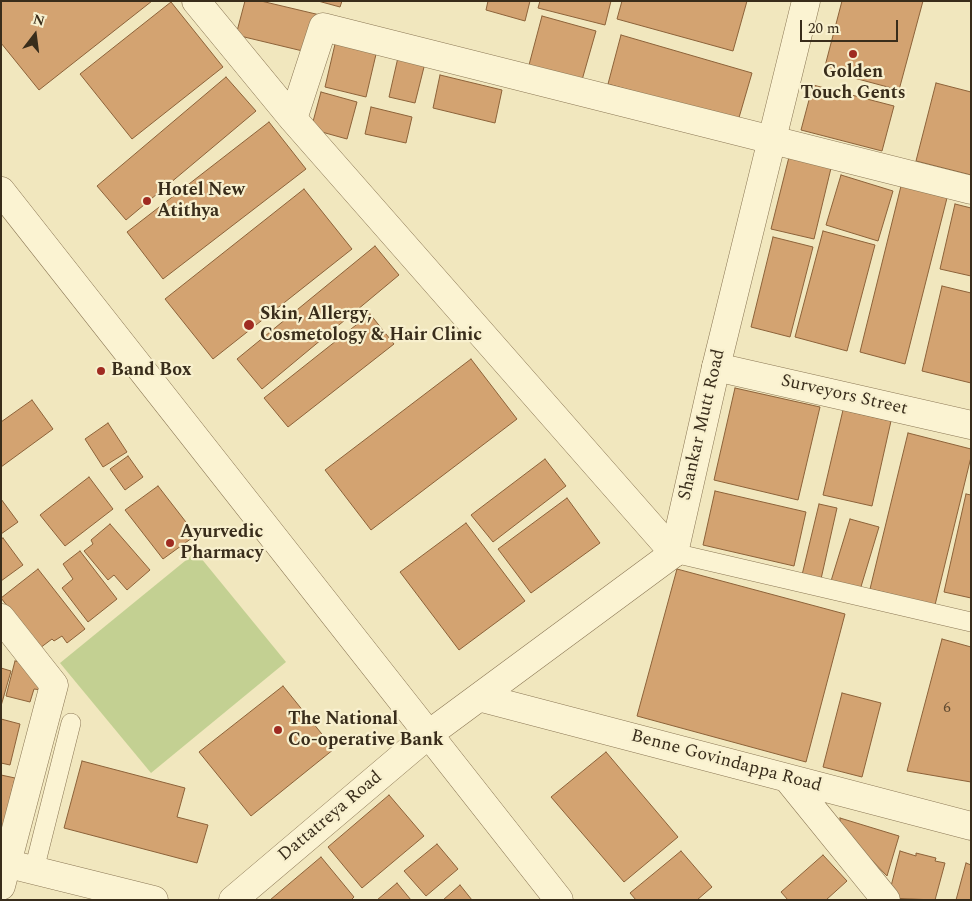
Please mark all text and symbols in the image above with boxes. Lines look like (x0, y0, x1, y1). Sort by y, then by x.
text: N (31, 8, 47, 32)
north arrow (10, 10, 60, 60)
scale bar (802, 10, 900, 42)
text: 20 m (808, 17, 840, 40)
marker: Golden Touch Gents (847, 48, 859, 60)
place label: Golden Touch Gents (801, 62, 905, 104)
place label: Hotel New Atithya (157, 180, 245, 222)
marker: Hotel New Atithya (141, 195, 153, 207)
place label: Skin, Allergy, Cosmetology & Hair Clinic (260, 304, 482, 346)
marker: Skin, Allergy, Cosmetology & Hair Clinic (242, 318, 256, 332)
street label: Shankar Mutt Road (675, 347, 731, 503)
place label: Band Box (111, 360, 192, 382)
marker: Band Box (95, 365, 107, 377)
street label: Surveyors Street (779, 371, 909, 421)
place label: Ayurvedic Pharmacy (180, 522, 263, 564)
marker: Ayurvedic Pharmacy (164, 537, 176, 549)
house number: 6 (943, 700, 951, 718)
place label: The National Co-operative Bank (288, 709, 444, 752)
marker: The National Co-operative Bank (272, 724, 284, 736)
street label: Benne Govindappa Road (628, 726, 824, 798)
street label: Dattatreya Road (275, 767, 387, 867)

